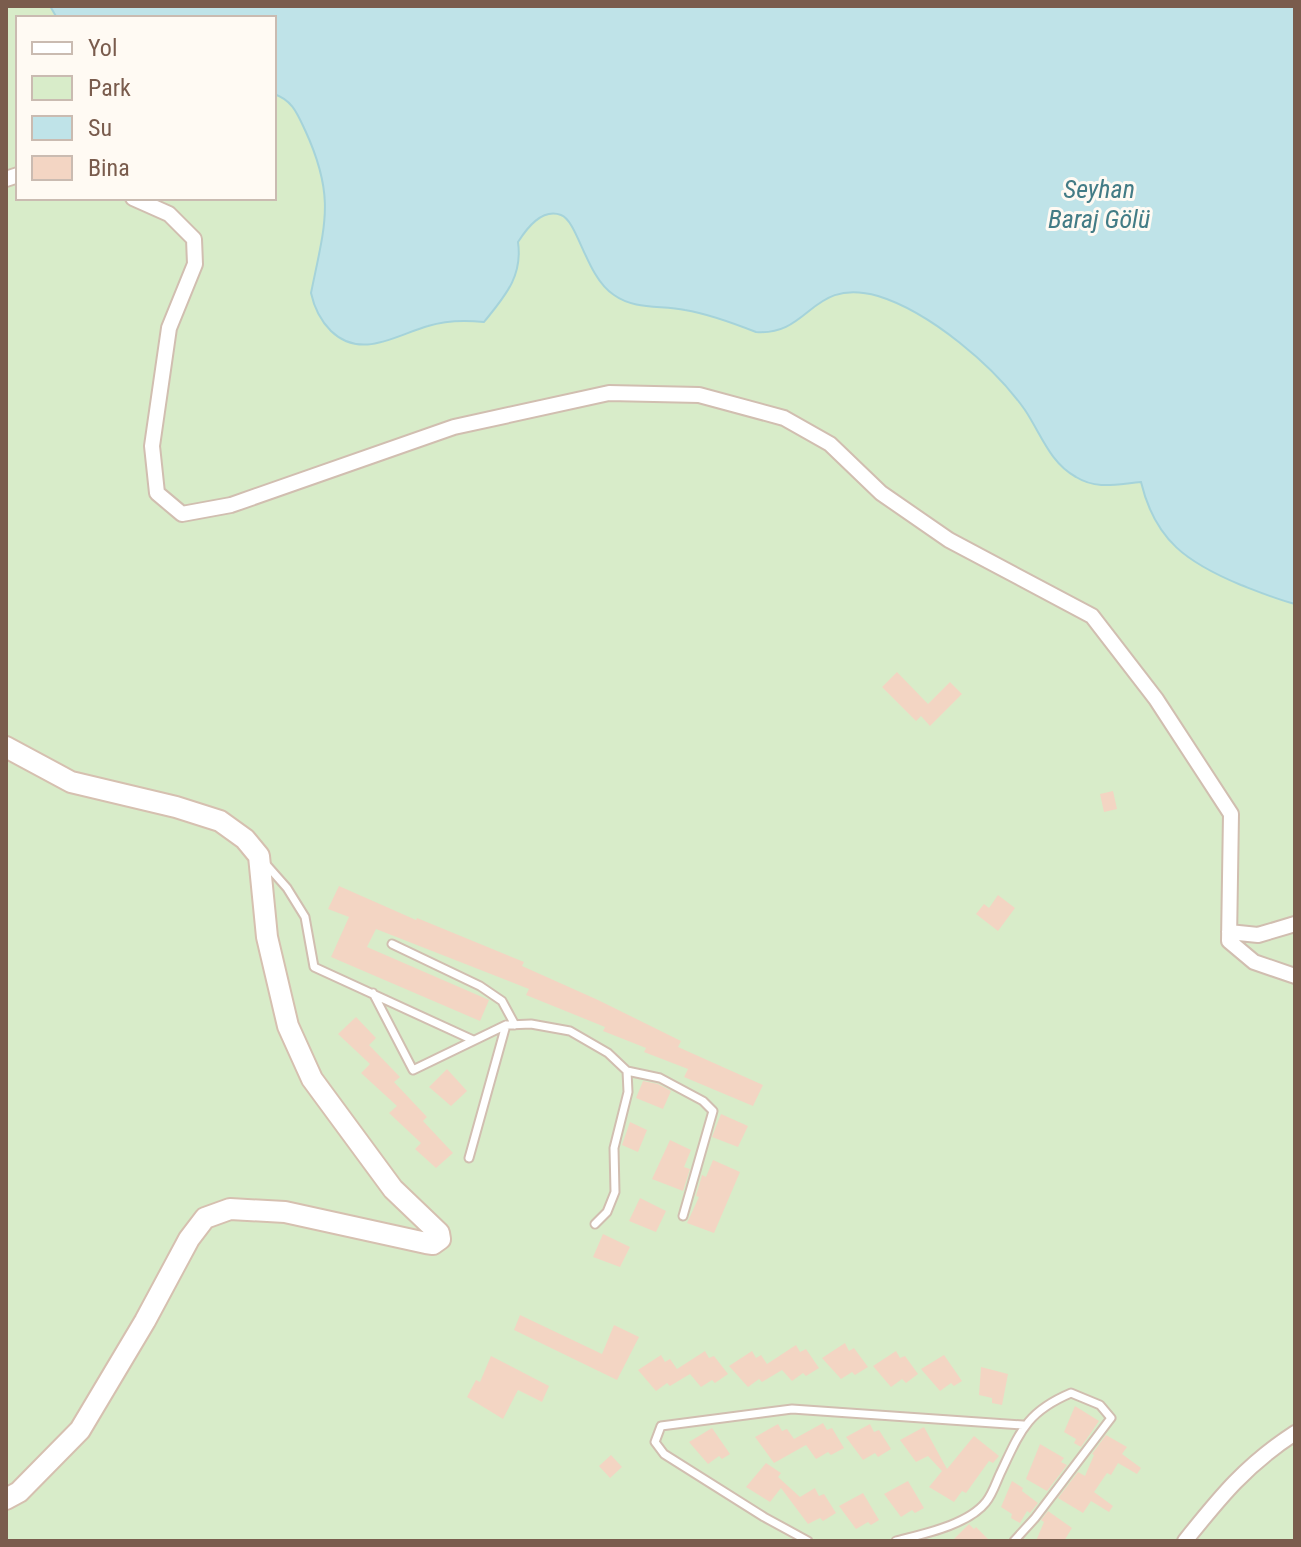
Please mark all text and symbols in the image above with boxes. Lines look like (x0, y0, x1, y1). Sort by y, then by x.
legend (16, 16, 276, 200)
text: Yol (88, 34, 117, 62)
text: Park (88, 74, 131, 102)
text: Su (88, 114, 112, 142)
text: Bina (88, 154, 130, 182)
water label: Seyhan Baraj Gölü (1048, 174, 1150, 234)

